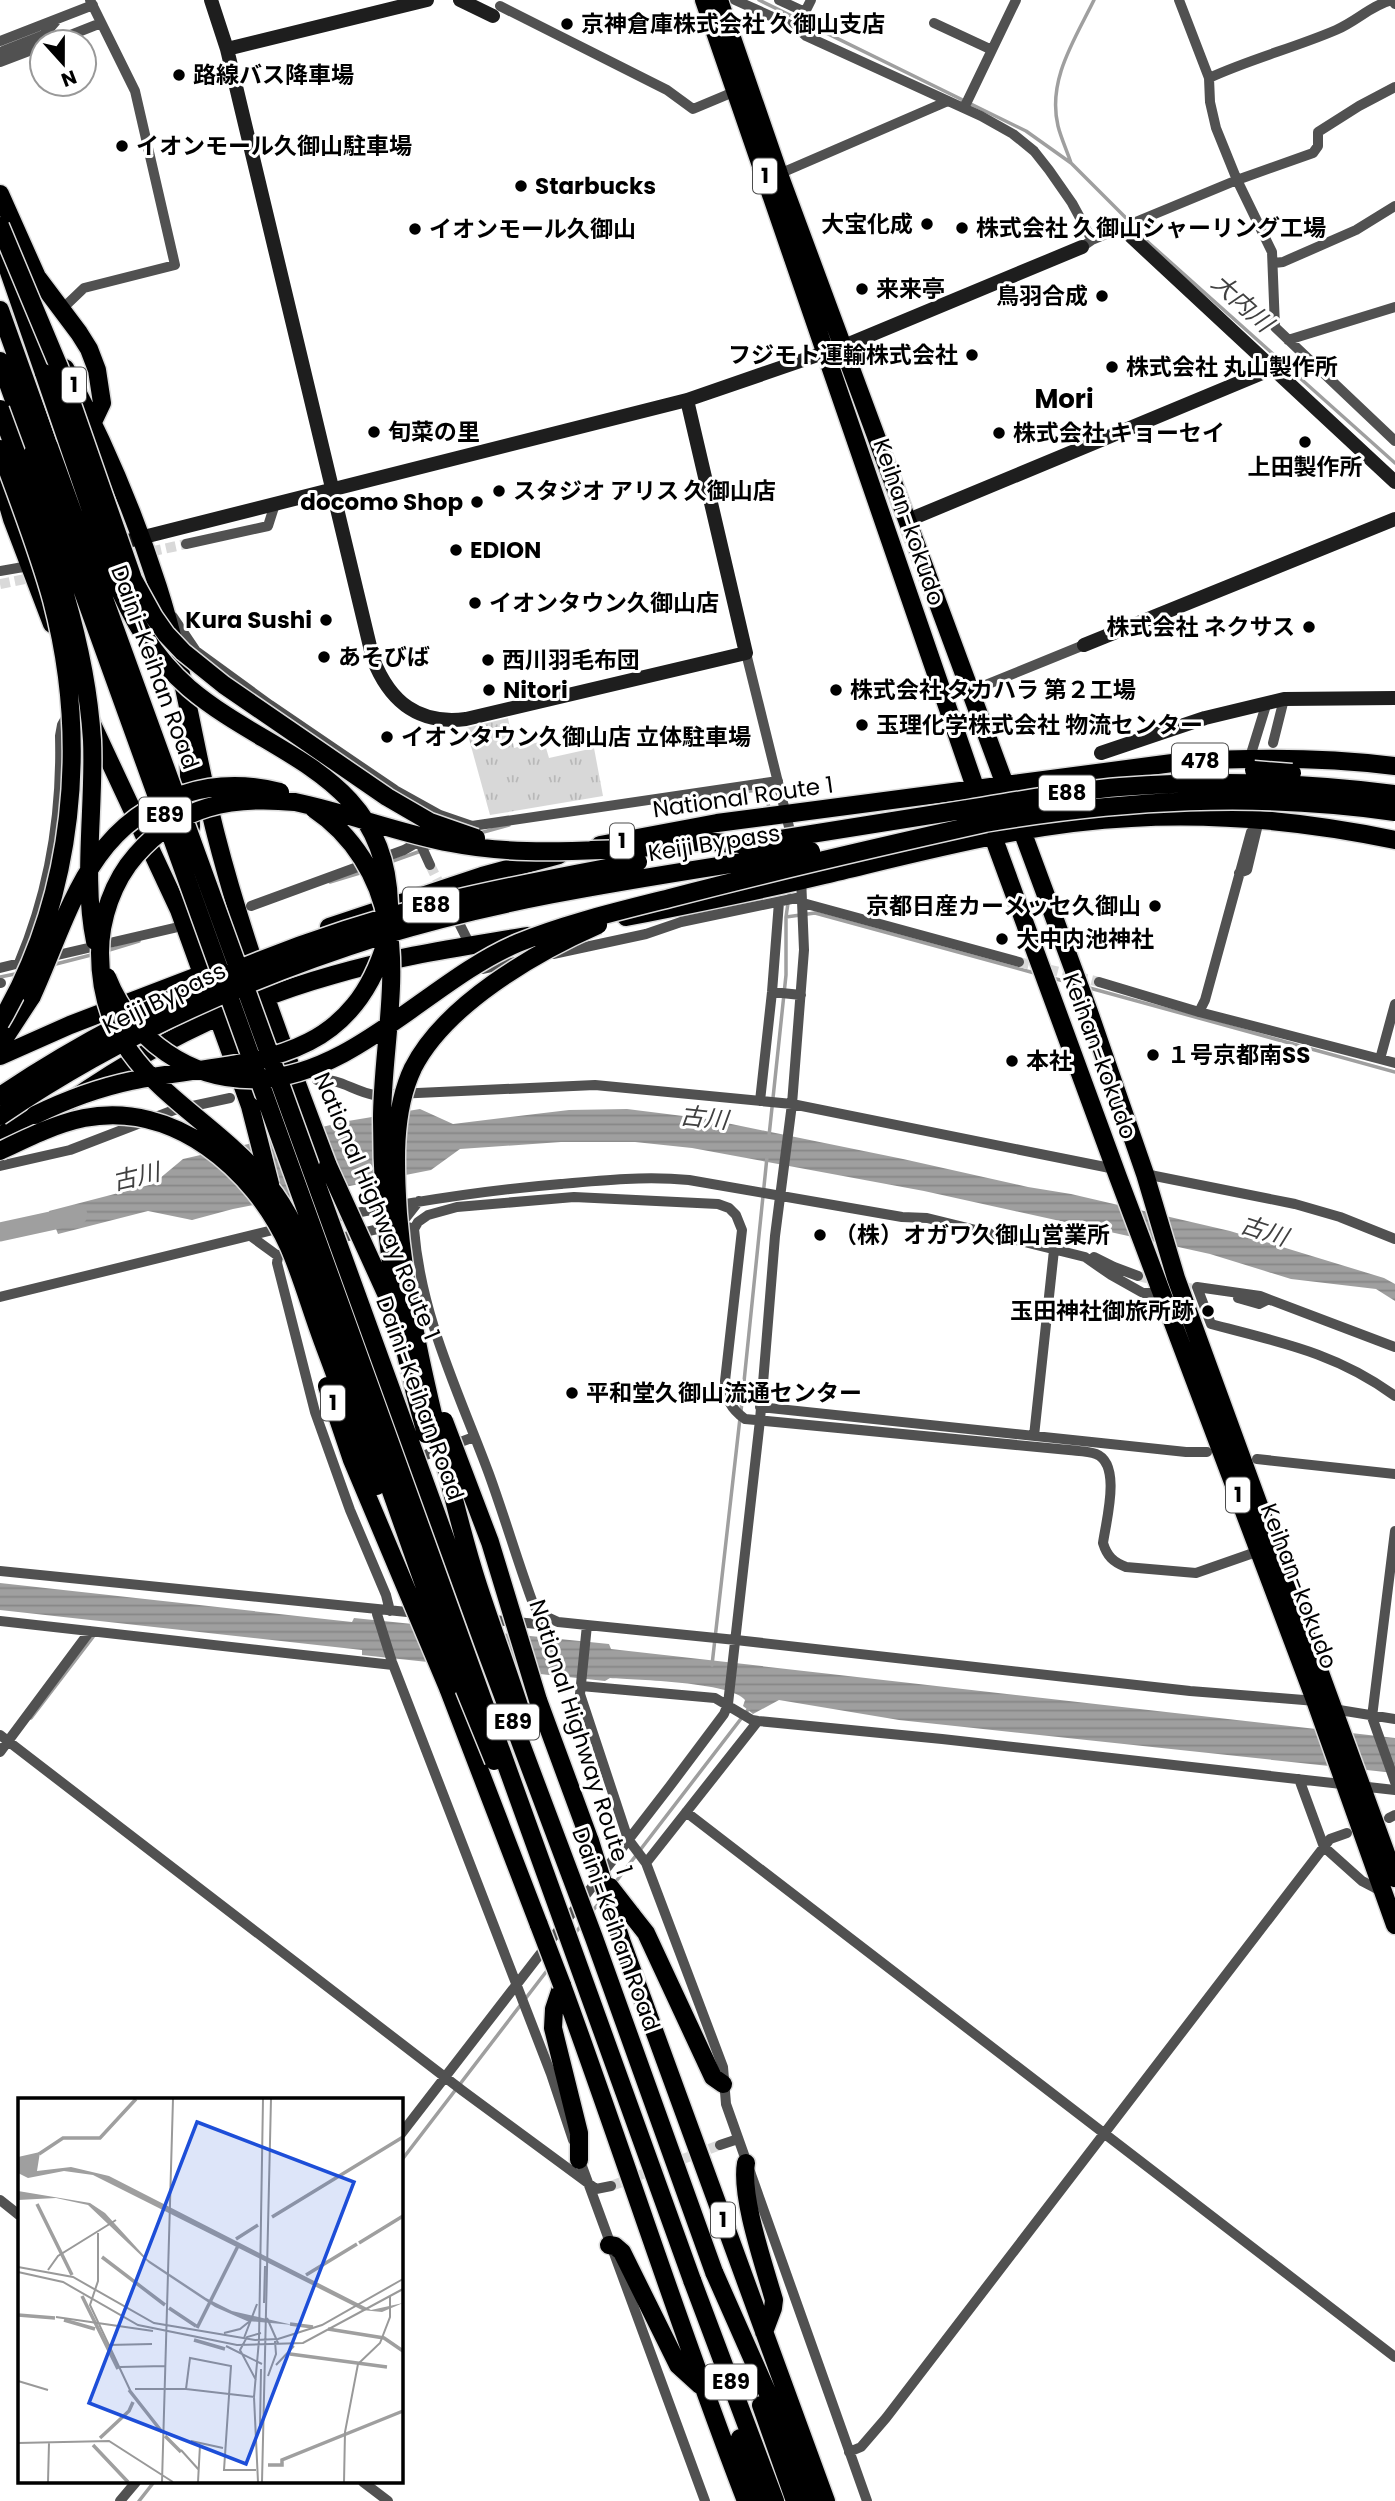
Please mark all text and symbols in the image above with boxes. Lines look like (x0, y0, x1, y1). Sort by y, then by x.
place label: 京神倉庫株式会社 久御山支店 (581, 8, 885, 40)
marker: 京神倉庫株式会社 久御山支店 (559, 16, 575, 32)
north arrow (28, 28, 98, 98)
place label: 路線バス降車場 (193, 59, 354, 91)
text: N (57, 63, 80, 94)
marker: 路線バス降車場 (171, 67, 187, 83)
place label: イオンモール久御山駐車場 (136, 130, 412, 162)
marker: イオンモール久御山駐車場 (114, 138, 130, 154)
road number: 1 (753, 158, 777, 194)
place label: Starbucks (535, 170, 656, 202)
marker: Starbucks (513, 178, 529, 194)
place label: 大宝化成 (821, 208, 913, 240)
place label: 株式会社 久御山シャーリング工場 (976, 212, 1326, 244)
place label: イオンモール久御山 (429, 213, 636, 245)
marker: 大宝化成 (919, 216, 935, 232)
marker: 株式会社 久御山シャーリング工場 (954, 220, 970, 236)
marker: イオンモール久御山 (407, 221, 423, 237)
water label: 大内川 (1205, 266, 1282, 341)
place label: 来来亭 (876, 273, 945, 305)
place label: 鳥羽合成 (996, 280, 1088, 312)
marker: 来来亭 (854, 281, 870, 297)
marker: 鳥羽合成 (1094, 288, 1110, 304)
place label: フジモト運輸株式会社 (728, 339, 958, 371)
marker: フジモト運輸株式会社 (964, 347, 980, 363)
place label: 株式会社 丸山製作所 (1126, 351, 1338, 383)
marker: 株式会社 丸山製作所 (1104, 359, 1120, 375)
road number: 1 (62, 368, 86, 402)
district label: Mori (1034, 381, 1094, 417)
place label: 旬菜の里 (388, 416, 480, 448)
place label: 株式会社 キョーセイ (1013, 417, 1225, 449)
marker: 旬菜の里 (366, 424, 382, 440)
marker: 株式会社 キョーセイ (991, 425, 1007, 441)
street label: Keihan-kokudo (865, 434, 953, 610)
marker: 上田製作所 (1297, 434, 1313, 450)
place label: 上田製作所 (1248, 451, 1363, 483)
place label: スタジオ アリス 久御山店 (513, 475, 776, 507)
marker: スタジオ アリス 久御山店 (491, 483, 507, 499)
place label: docomo Shop (300, 486, 463, 518)
marker: docomo Shop (469, 494, 485, 510)
place label: EDION (470, 534, 541, 566)
marker: EDION (448, 542, 464, 558)
street label: Daini-Keihan Road (103, 560, 207, 774)
place label: イオンタウン久御山店 (489, 587, 719, 619)
marker: イオンタウン久御山店 (467, 595, 483, 611)
place label: Kura Sushi (185, 604, 312, 636)
place label: 株式会社 ネクサス (1107, 611, 1295, 643)
marker: Kura Sushi (318, 612, 334, 628)
marker: 株式会社 ネクサス (1301, 619, 1317, 635)
place label: あそびば (338, 641, 430, 673)
place label: 西川羽毛布団 (502, 644, 640, 676)
marker: あそびば (316, 649, 332, 665)
marker: 西川羽毛布団 (480, 652, 496, 668)
place label: Nitori (503, 674, 568, 706)
place label: 株式会社 タカハラ 第２工場 (850, 674, 1136, 706)
marker: Nitori (481, 682, 497, 698)
marker: 株式会社 タカハラ 第２工場 (828, 682, 844, 698)
place label: 玉理化学株式会社 物流センター (876, 709, 1203, 741)
marker: 玉理化学株式会社 物流センター (854, 717, 870, 733)
place label: イオンタウン久御山店 立体駐車場 (401, 721, 751, 753)
marker: イオンタウン久御山店 立体駐車場 (379, 729, 395, 745)
road number: 478 (1172, 744, 1228, 778)
street label: National Route 1 (651, 768, 835, 826)
road number: E88 (1039, 776, 1095, 810)
road number: E89 (139, 798, 191, 832)
street label: Keiji Bypass (646, 817, 782, 869)
road number: 1 (610, 824, 634, 858)
road number: E88 (403, 888, 459, 922)
place label: 京都日産カーメッセ久御山 (866, 890, 1141, 922)
marker: 京都日産カーメッセ久御山 (1147, 898, 1163, 914)
place label: 大中内池神社 (1016, 923, 1154, 955)
marker: 大中内池神社 (994, 931, 1010, 947)
street label: Keiji Bypass (97, 954, 231, 1042)
street label: Keihan-kokudo (1055, 968, 1145, 1144)
place label: １号京都南SS (1167, 1039, 1310, 1071)
place label: 本社 (1026, 1045, 1072, 1077)
marker: １号京都南SS (1145, 1047, 1161, 1063)
marker: 本社 (1004, 1053, 1020, 1069)
street label: National Highway Route 1 (306, 1067, 448, 1345)
water label: 古川 (678, 1099, 733, 1137)
water label: 古川 (109, 1154, 166, 1198)
water label: 古川 (1236, 1207, 1295, 1255)
place label: （株）オガワ久御山営業所 (834, 1219, 1110, 1251)
marker: （株）オガワ久御山営業所 (812, 1227, 828, 1243)
street label: Daini-Keihan Road (368, 1291, 472, 1505)
place label: 玉田神社御旅所跡 (1010, 1295, 1194, 1327)
marker: 玉田神社御旅所跡 (1200, 1303, 1216, 1319)
place label: 平和堂久御山流通センター (586, 1377, 862, 1409)
marker: 平和堂久御山流通センター (564, 1385, 580, 1401)
road number: 1 (321, 1386, 345, 1420)
road number: 1 (1226, 1478, 1250, 1512)
street label: Keihan-kokudo (1253, 1499, 1345, 1673)
street label: National Highway Route 1 (521, 1595, 641, 1879)
road number: E89 (487, 1704, 539, 1740)
street label: Daini-Keihan Road (564, 1822, 668, 2036)
inset map (18, 2098, 402, 2484)
road number: 1 (711, 2202, 735, 2238)
road number: E89 (705, 2364, 757, 2400)

